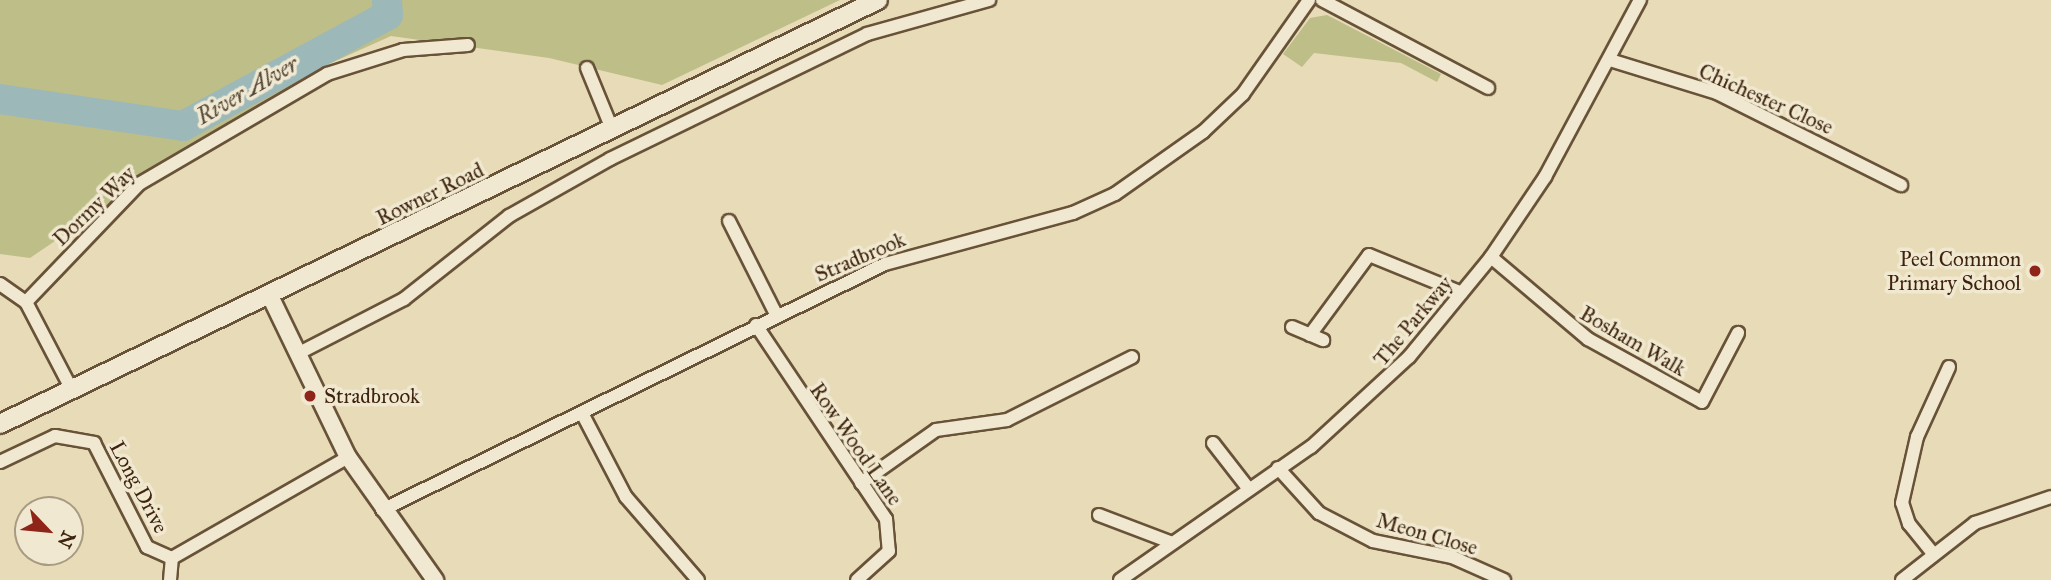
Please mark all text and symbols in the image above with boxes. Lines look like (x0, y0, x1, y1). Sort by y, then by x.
water label: River Alver (191, 50, 303, 130)
street label: Chichester Close (1695, 58, 1837, 140)
street label: Rowner Road (372, 157, 488, 231)
street label: Dormy Way (48, 161, 140, 251)
street label: Stradbrook (811, 227, 909, 287)
place label: Peel Common Primary School (1887, 246, 2021, 296)
marker: Peel Common Primary School (2027, 263, 2043, 279)
street label: The Parkway (1368, 271, 1458, 371)
street label: Bosham Walk (1576, 301, 1690, 381)
street label: Row Wood Lane (804, 378, 908, 510)
place label: Stradbrook (324, 383, 420, 409)
marker: Stradbrook (302, 388, 318, 404)
street label: Long Drive (104, 437, 174, 537)
north arrow (14, 496, 84, 566)
street label: Meon Close (1374, 508, 1480, 560)
text: N (53, 527, 80, 552)

